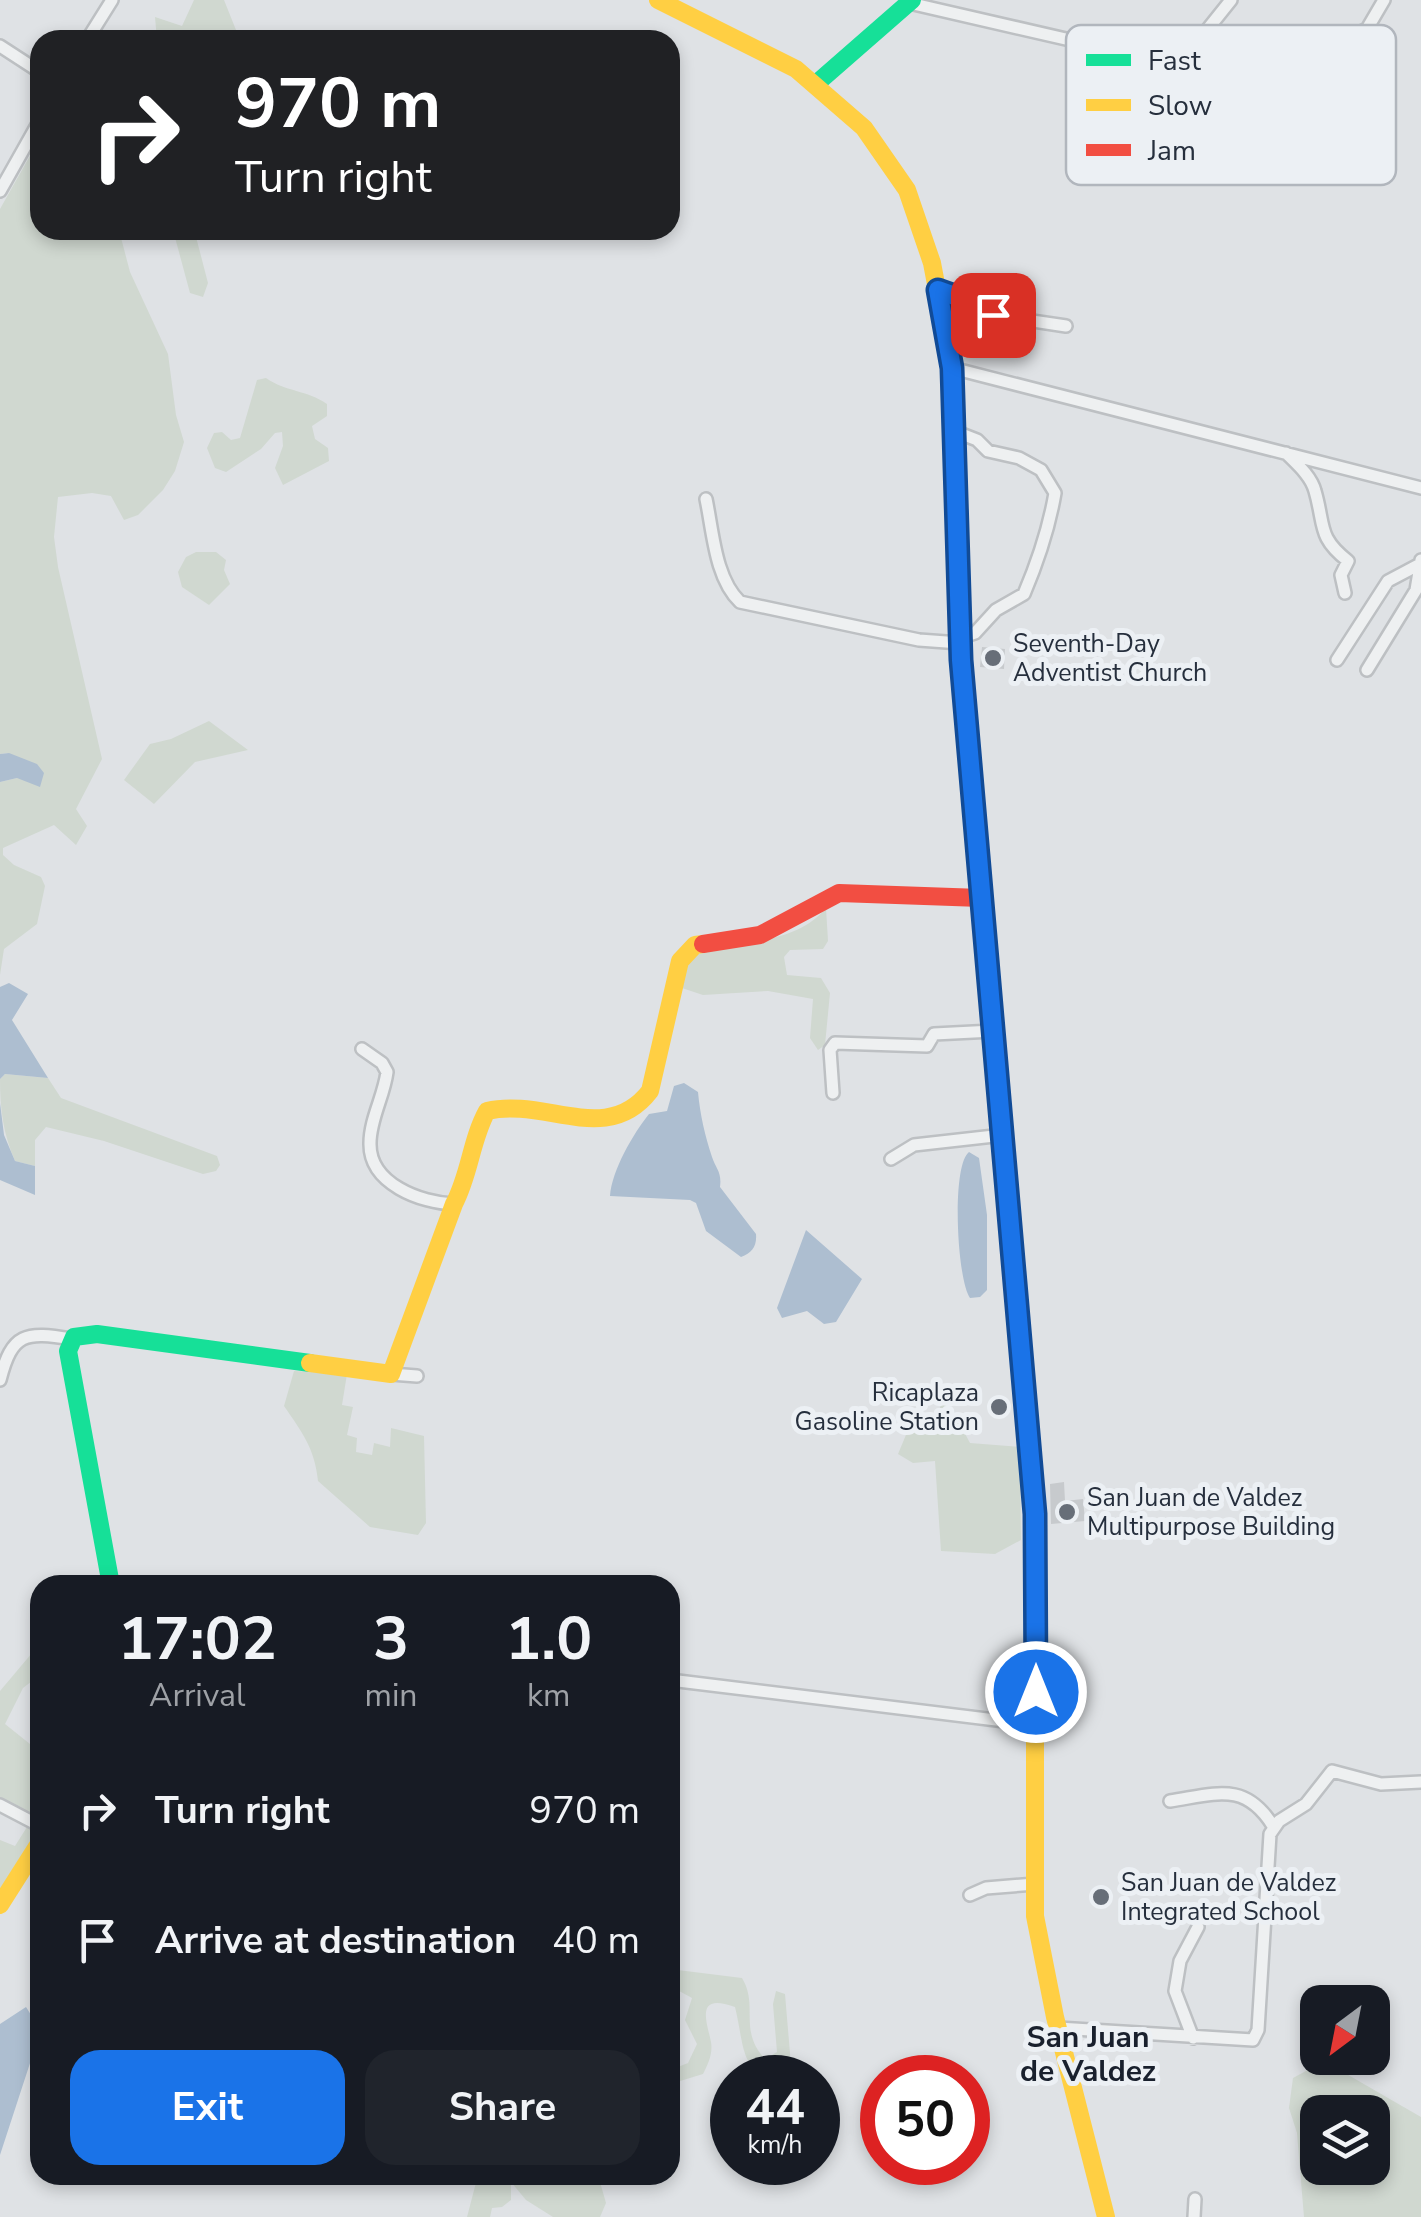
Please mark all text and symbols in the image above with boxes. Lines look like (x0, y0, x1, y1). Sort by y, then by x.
legend (1066, 25, 1396, 185)
text: Fast (1148, 42, 1201, 80)
text: 970 m (235, 56, 441, 152)
icon: right (70, 70, 200, 200)
text: Slow (1148, 87, 1212, 125)
text: Jam (1147, 132, 1196, 170)
text: Turn right (235, 147, 432, 208)
pin (951, 273, 1036, 358)
icon: arrive (966, 288, 1021, 343)
place label: Seventh-Day Adventist Church (1013, 627, 1207, 690)
marker: Seventh-Day Adventist Church (982, 647, 1004, 669)
place label: Ricaplaza Gasoline Station (795, 1376, 979, 1439)
marker: Ricaplaza Gasoline Station (988, 1396, 1010, 1418)
place label: San Juan de Valdez Multipurpose Building (1087, 1481, 1335, 1544)
marker: San Juan de Valdez Multipurpose Building (1056, 1501, 1078, 1523)
text: 17:02 (118, 1598, 277, 1680)
text: 3 (373, 1598, 409, 1680)
text: 1.0 (505, 1598, 592, 1680)
position arrow (984, 1640, 1088, 1744)
text: Arrival (149, 1674, 245, 1717)
text: min (364, 1674, 417, 1717)
text: km (527, 1674, 570, 1717)
icon: right (70, 1783, 125, 1838)
text: Turn right (155, 1785, 330, 1836)
text: 970 m (529, 1785, 640, 1836)
place label: San Juan de Valdez Integrated School (1121, 1866, 1336, 1929)
marker: San Juan de Valdez Integrated School (1090, 1886, 1112, 1908)
icon: arrive (70, 1913, 125, 1968)
text: Arrive at destination (155, 1915, 516, 1966)
text: 40 m (552, 1915, 640, 1966)
north arrow (1300, 1985, 1390, 2075)
map controls (1300, 1985, 1390, 2185)
district label: San Juan de Valdez (1020, 2017, 1156, 2092)
button: Exit (70, 2050, 345, 2165)
button: Share (365, 2050, 640, 2165)
speed limit sign: 50 (860, 2055, 990, 2185)
text: 44 (745, 2073, 805, 2142)
button: layers (1300, 2095, 1390, 2185)
text: km/h (747, 2128, 803, 2162)

